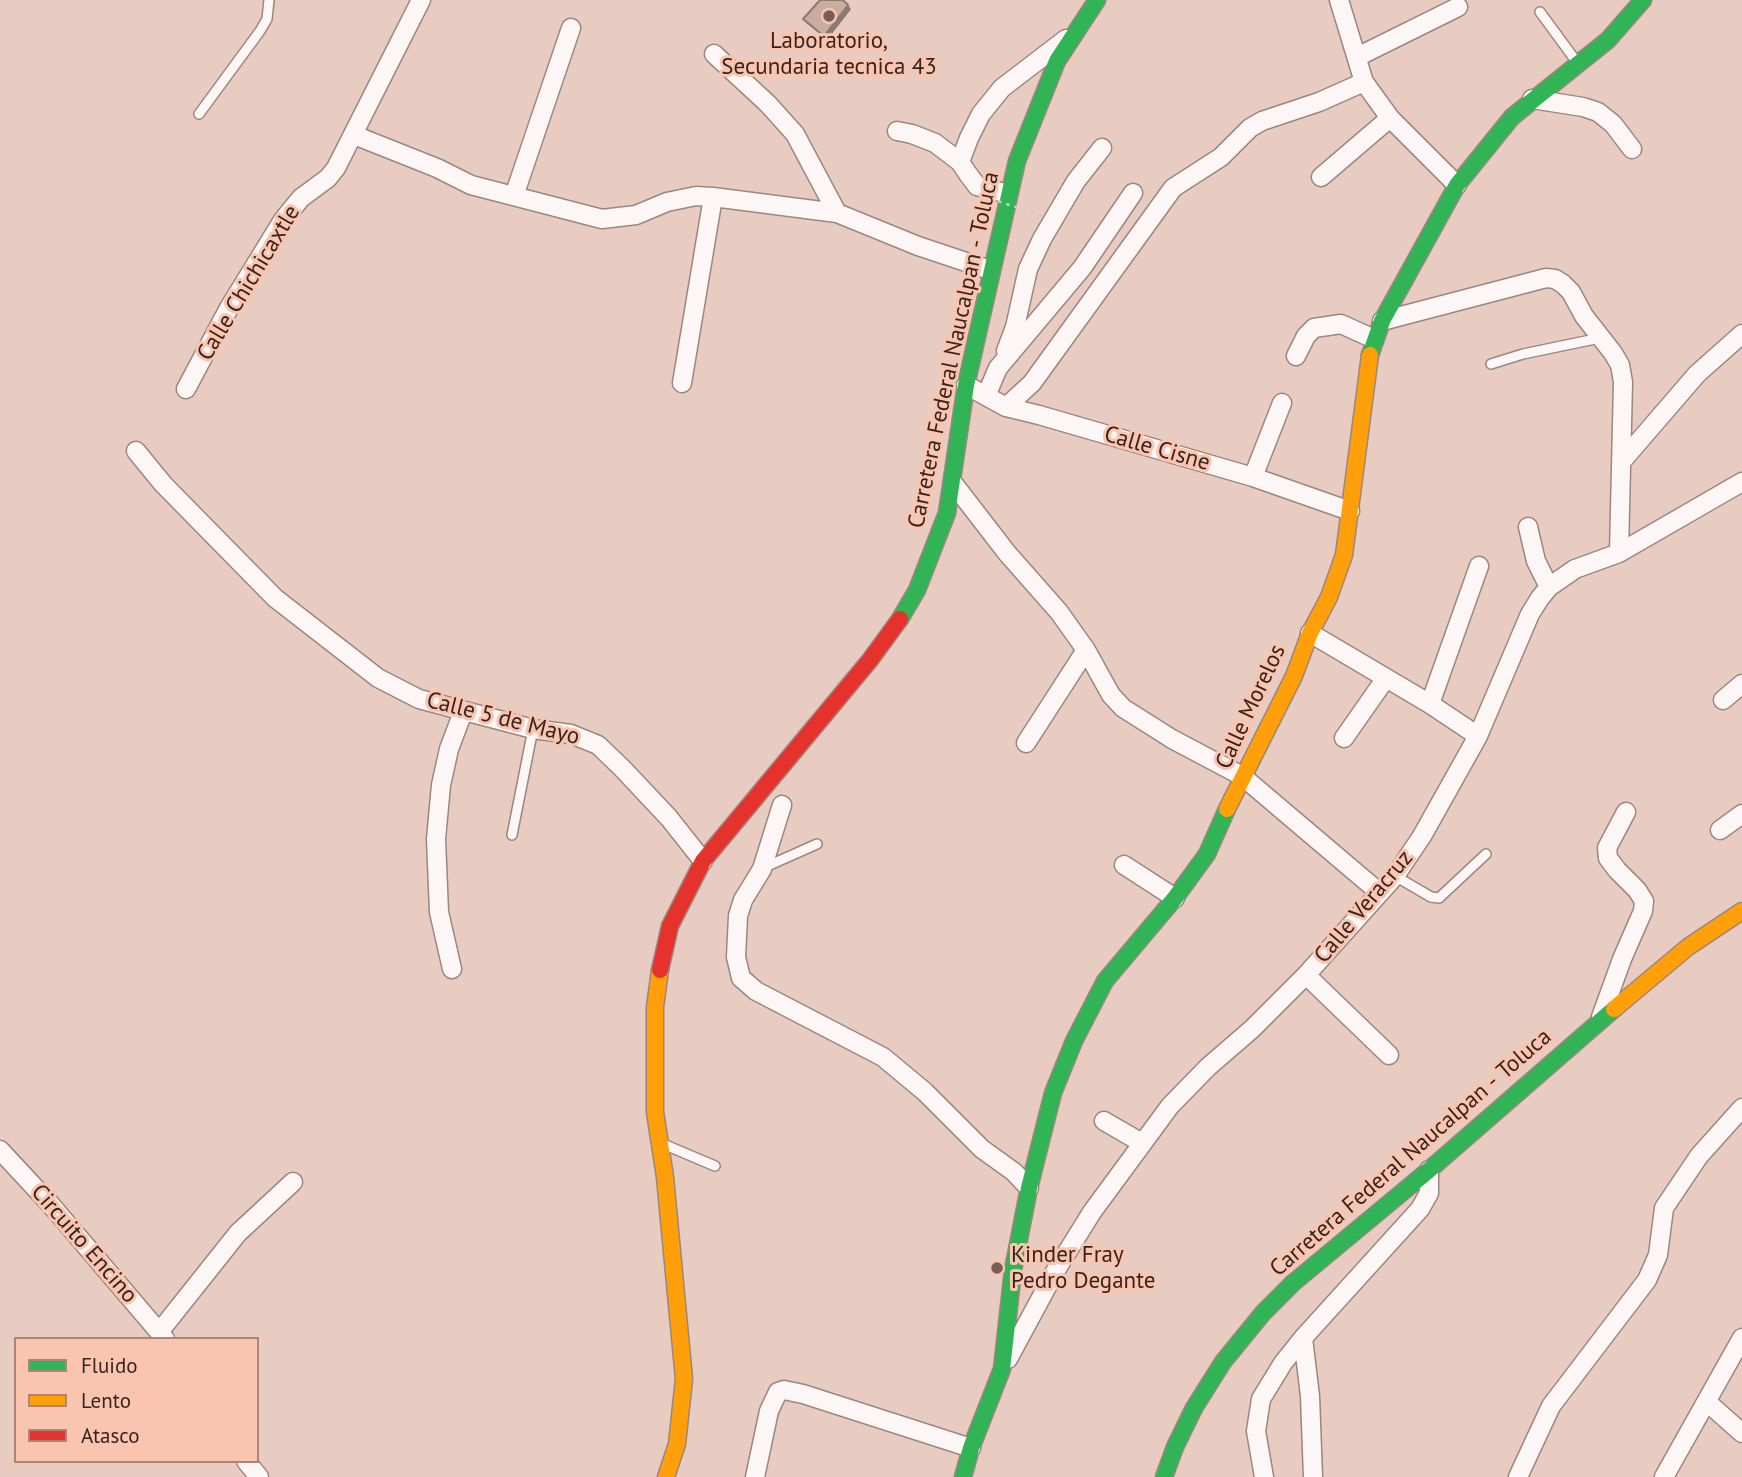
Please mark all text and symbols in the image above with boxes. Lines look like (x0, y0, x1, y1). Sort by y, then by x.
marker: Laboratorio, Secundaria tecnica 43 (821, 8, 837, 24)
place label: Laboratorio, Secundaria tecnica 43 (721, 27, 937, 81)
street label: Carretera Federal Naucalpan - Toluca (903, 169, 1005, 531)
street label: Calle Chichicaxtle (192, 200, 306, 366)
street label: Calle Cisne (1101, 421, 1213, 477)
street label: Calle Morelos (1210, 640, 1292, 774)
street label: Calle 5 de Mayo (424, 687, 582, 751)
street label: Calle Veracruz (1309, 845, 1419, 969)
street label: Carretera Federal Naucalpan - Toluca (1265, 1023, 1557, 1283)
street label: Circuito Encino (25, 1179, 143, 1309)
place label: Kinder Fray Pedro Degante (1011, 1241, 1155, 1295)
marker: Kinder Fray Pedro Degante (989, 1260, 1005, 1276)
legend (14, 1337, 259, 1463)
text: Fluido (81, 1352, 138, 1379)
text: Lento (81, 1387, 131, 1414)
text: Atasco (81, 1422, 140, 1449)

